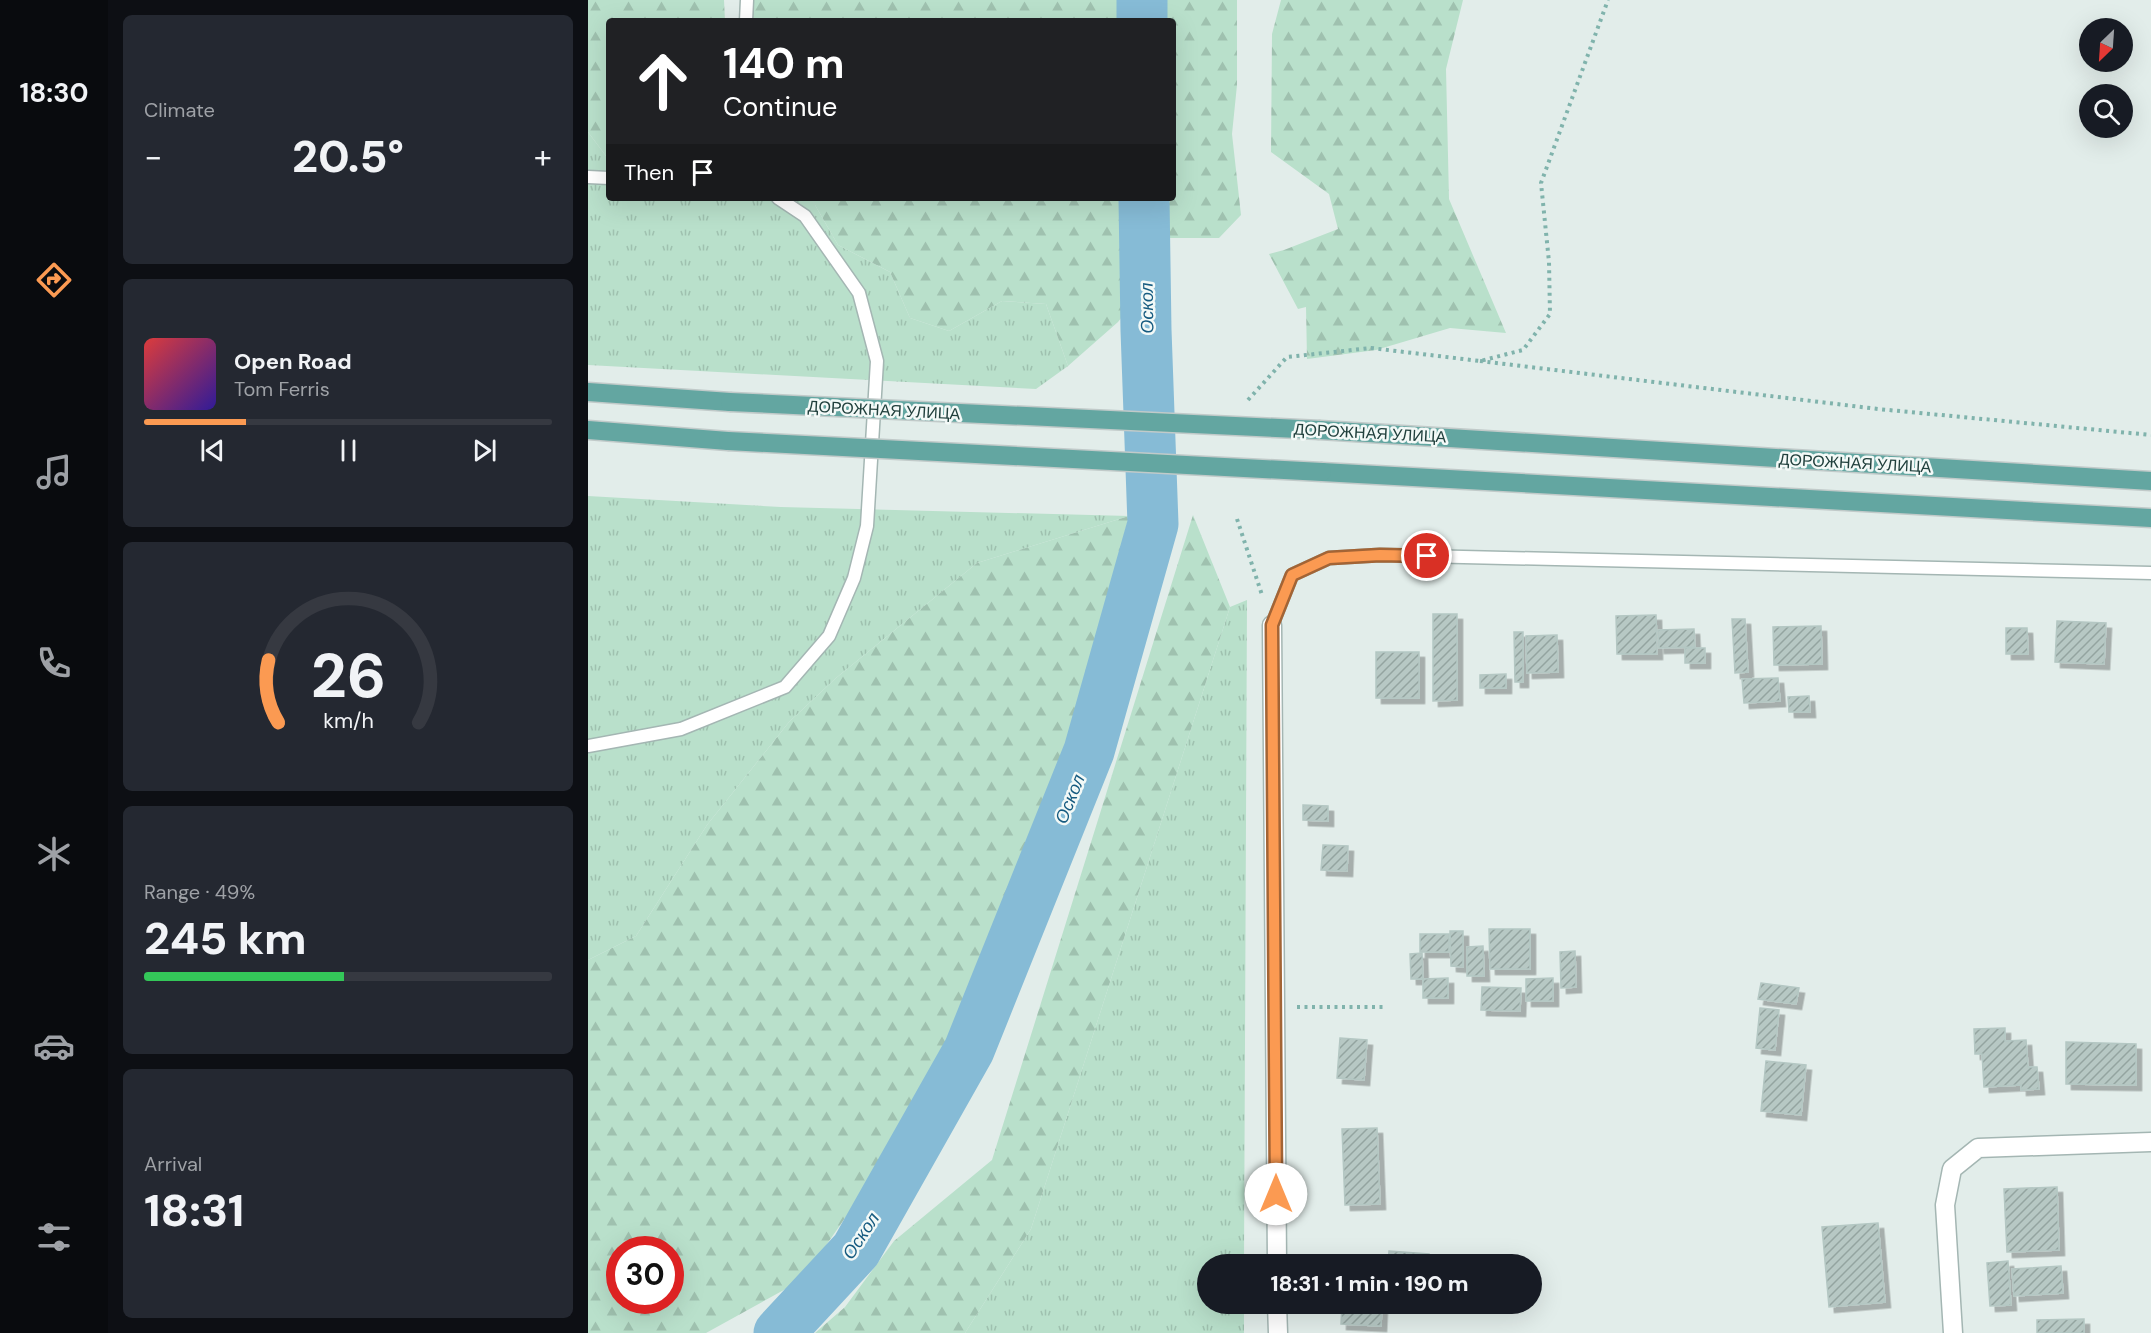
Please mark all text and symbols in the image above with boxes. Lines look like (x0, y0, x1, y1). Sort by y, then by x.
north arrow (2079, 18, 2133, 72)
map controls (2079, 18, 2133, 138)
text: 140 m (723, 36, 845, 91)
icon: ahead (624, 42, 702, 120)
text: 18:30 (19, 75, 89, 110)
button: search (2079, 84, 2133, 138)
text: Continue (723, 89, 837, 124)
text: Climate (144, 97, 215, 123)
text: 20.5° (292, 127, 404, 186)
text: − (144, 135, 162, 178)
text: + (534, 135, 552, 178)
icon: arrive (686, 156, 719, 189)
text: Then (624, 158, 674, 187)
icon: directions (33, 259, 75, 301)
water label: Оскол (1135, 282, 1159, 334)
text: Open Road (234, 347, 352, 376)
text: Tom Ferris (234, 376, 330, 402)
street label: ДОРОЖНАЯ УЛИЦА (807, 396, 961, 424)
street label: ДОРОЖНАЯ УЛИЦА (1293, 419, 1447, 447)
icon: previous (196, 434, 229, 467)
icon: pause (332, 434, 365, 467)
icon: next (468, 434, 501, 467)
street label: ДОРОЖНАЯ УЛИЦА (1778, 449, 1932, 477)
icon: music (33, 451, 75, 493)
pin (1401, 530, 1452, 581)
icon: arrive (1410, 539, 1443, 572)
text: 26 (310, 636, 386, 717)
icon: phone (33, 642, 75, 684)
text: km/h (323, 708, 373, 736)
water label: Оскол (1049, 771, 1091, 827)
icon: climate (33, 833, 75, 875)
text: Range · 49% (144, 879, 255, 905)
text: 245 km (144, 909, 307, 968)
icon: car (33, 1025, 75, 1067)
text: Arrival (144, 1151, 202, 1177)
position arrow (1244, 1162, 1308, 1226)
text: 18:31 (144, 1181, 244, 1240)
water label: Оскол (837, 1208, 885, 1264)
icon: filters (33, 1216, 75, 1258)
speed limit sign: 30 (606, 1236, 684, 1314)
text: 18:31 · 1 min · 190 m (1270, 1269, 1469, 1298)

